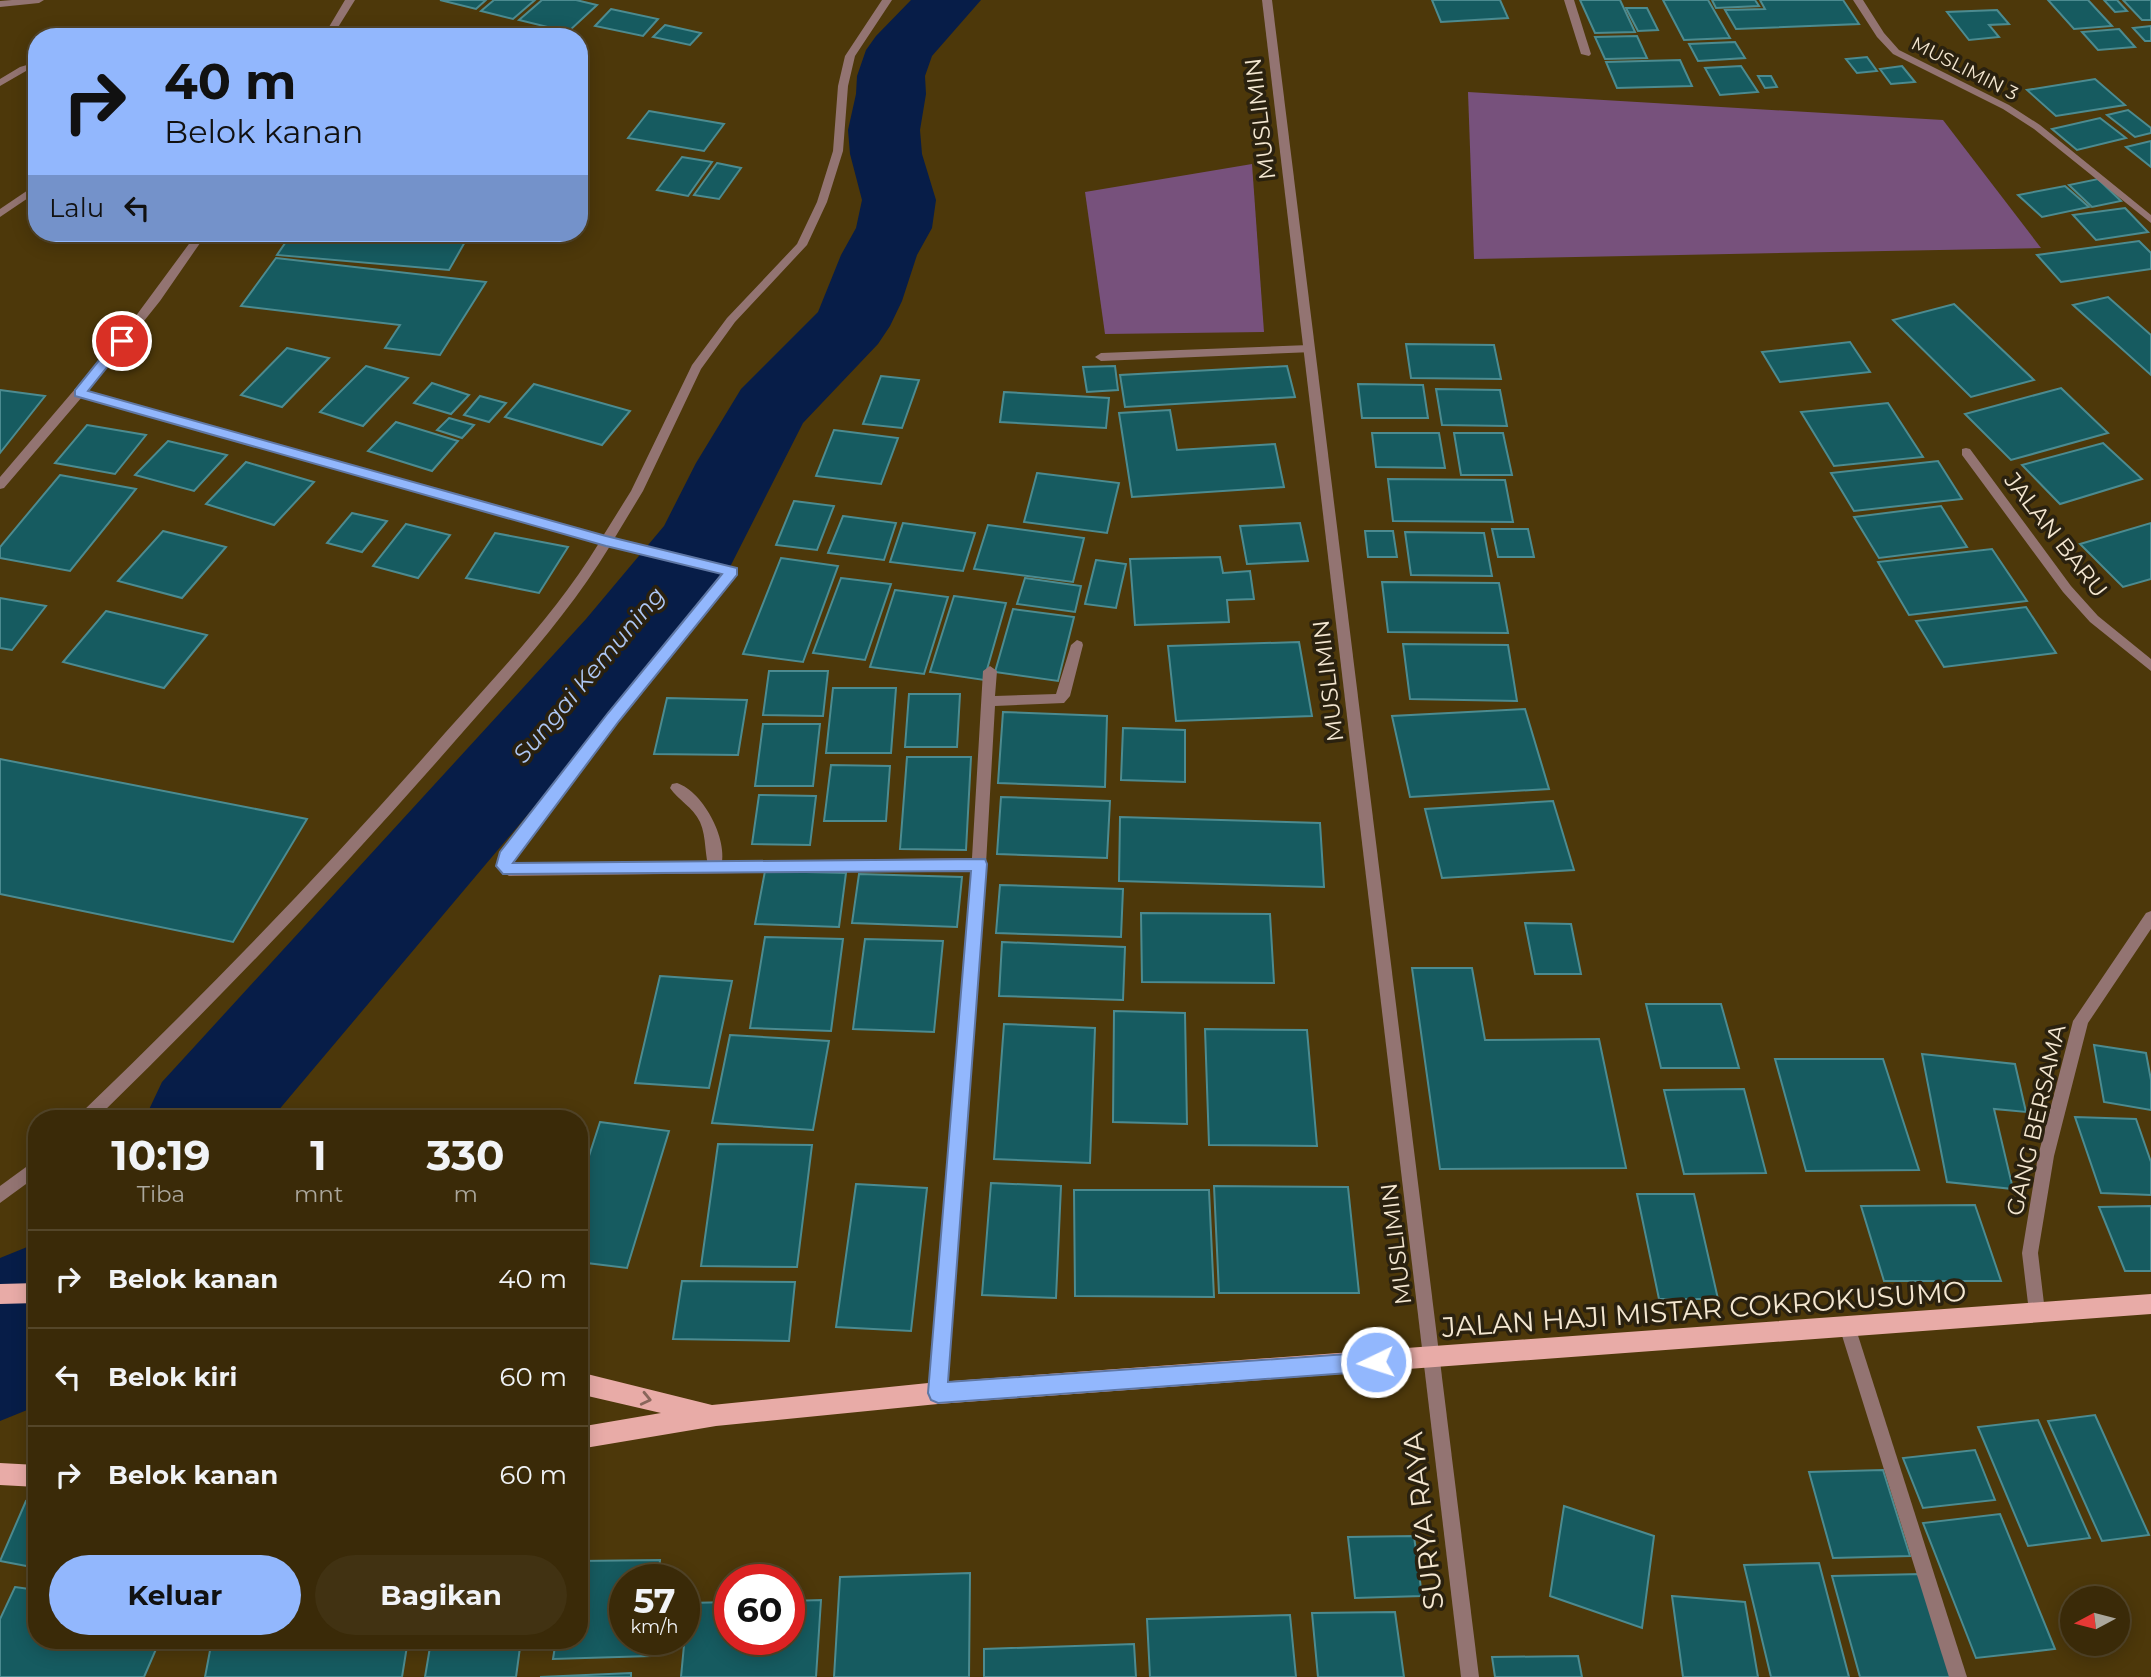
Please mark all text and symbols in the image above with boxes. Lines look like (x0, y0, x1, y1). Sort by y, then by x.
street label: MUSLIMIN 3 (1907, 32, 2022, 105)
text: 40 m (164, 52, 296, 111)
icon: right (49, 56, 140, 147)
street label: MUSLIMIN (1239, 57, 1281, 181)
text: Belok kanan (164, 112, 364, 151)
icon: left (118, 189, 156, 227)
text: Lalu (49, 192, 104, 224)
pin (92, 311, 152, 371)
icon: arrive (103, 322, 141, 360)
street label: JALAN BARU (1998, 466, 2114, 603)
water label: Sungai Kemuning (507, 581, 671, 768)
street label: MUSLIMIN (1307, 619, 1349, 743)
street label: GANG BERSAMA (2000, 1021, 2072, 1218)
text: 10:19 (111, 1129, 211, 1181)
text: 1 (310, 1129, 327, 1181)
text: 330 (427, 1129, 505, 1181)
text: Tiba (137, 1180, 185, 1208)
text: mnt (294, 1180, 343, 1208)
text: m (453, 1180, 478, 1208)
street label: MUSLIMIN (1375, 1182, 1417, 1306)
icon: right (49, 1260, 87, 1298)
text: Belok kanan (108, 1263, 278, 1295)
text: 40 m (498, 1263, 567, 1295)
street label: JALAN HAJI MISTAR COKROKUSUMO (1440, 1274, 1967, 1344)
position arrow (1339, 1325, 1413, 1399)
icon: left (49, 1358, 87, 1396)
text: Belok kiri (108, 1361, 237, 1393)
text: 60 m (500, 1361, 567, 1393)
one-way arrow (640, 1390, 652, 1405)
street label: SURYA RAYA (1395, 1429, 1451, 1612)
icon: right (49, 1456, 87, 1494)
text: Belok kanan (108, 1459, 278, 1491)
text: 60 m (500, 1459, 567, 1491)
button: Keluar (49, 1555, 301, 1635)
button: Bagikan (315, 1555, 567, 1635)
speed limit sign: 60 (714, 1564, 805, 1655)
text: 57 (633, 1579, 676, 1622)
north arrow (2060, 1586, 2130, 1656)
map controls (2060, 1586, 2130, 1656)
text: km/h (630, 1616, 679, 1638)

